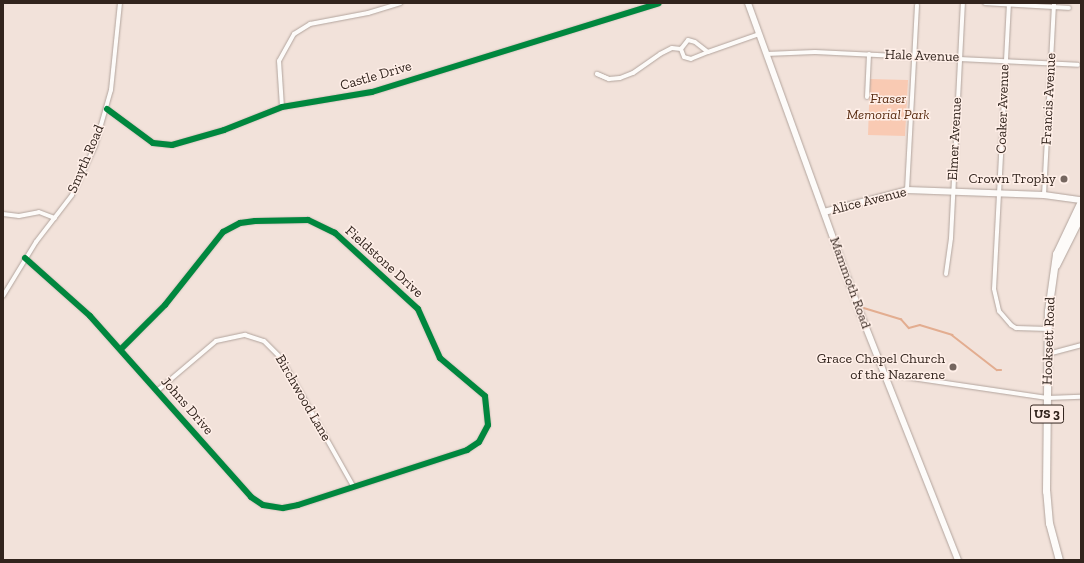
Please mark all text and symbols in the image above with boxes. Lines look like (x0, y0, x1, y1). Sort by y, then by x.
street label: Hale Avenue (884, 46, 960, 66)
street label: Francis Avenue (1038, 52, 1060, 146)
street label: Castle Drive (338, 58, 414, 94)
street label: Coaker Avenue (993, 64, 1013, 154)
park label: Fraser Memorial Park (846, 91, 930, 124)
street label: Elmer Avenue (944, 97, 966, 181)
street label: Smyth Road (64, 122, 108, 196)
place label: Crown Trophy (968, 171, 1056, 187)
marker: Crown Trophy (1059, 174, 1069, 184)
street label: Alice Avenue (829, 183, 909, 219)
street label: Fieldstone Drive (342, 223, 426, 301)
street label: Mammoth Road (826, 235, 874, 331)
street label: Hooksett Road (1039, 297, 1059, 385)
place label: Grace Chapel Church of the Nazarene (817, 351, 945, 384)
street label: Birchwood Lane (271, 352, 335, 444)
marker: Grace Chapel Church of the Nazarene (948, 362, 958, 372)
street label: Johns Drive (157, 374, 217, 438)
road number: US 3 (1030, 403, 1064, 425)

